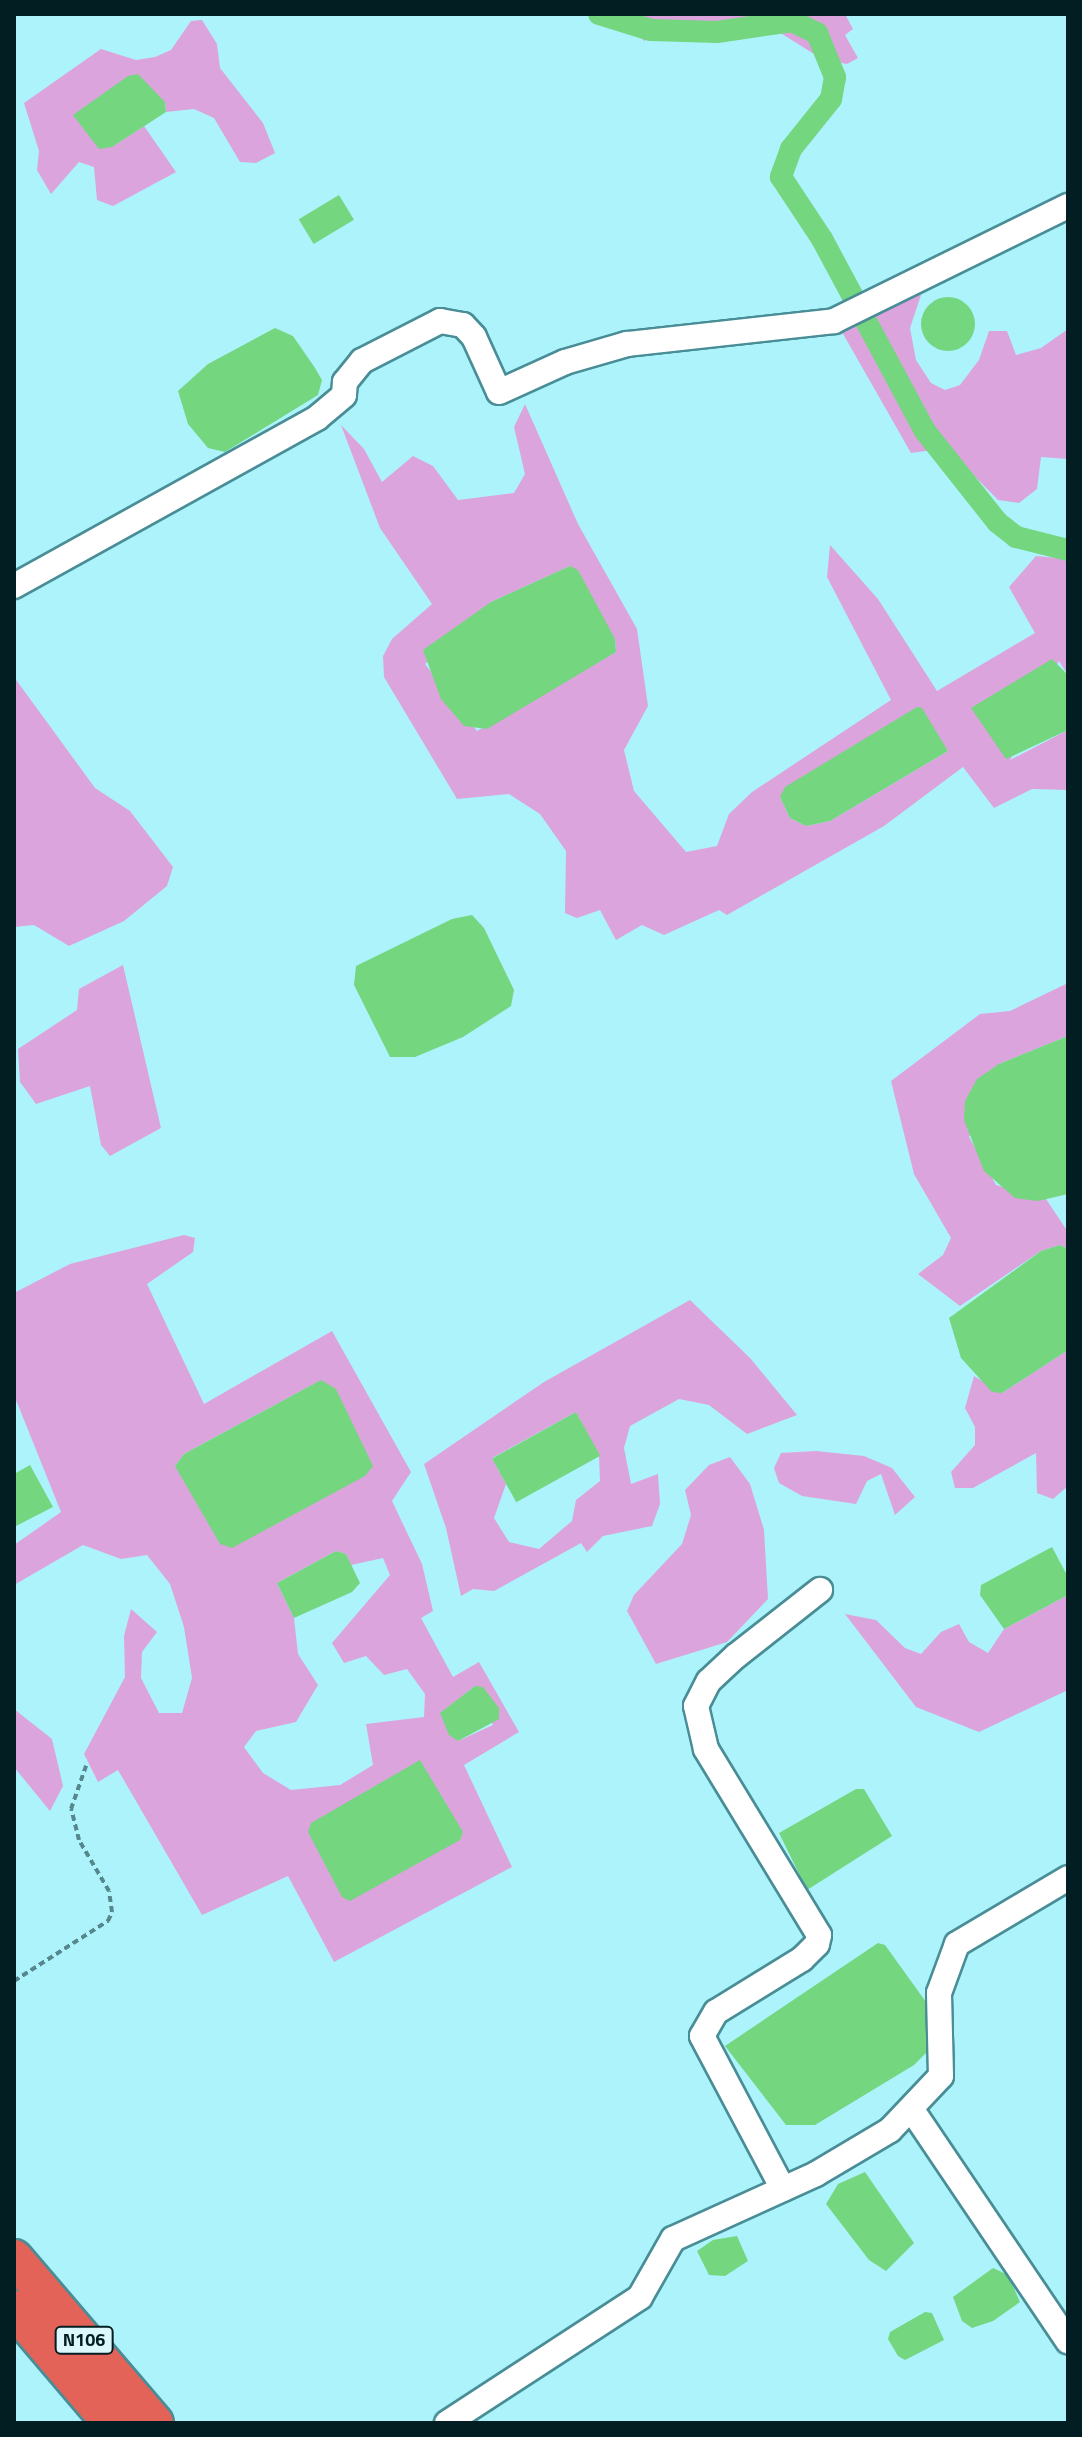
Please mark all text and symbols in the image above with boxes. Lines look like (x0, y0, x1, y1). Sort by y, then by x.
road number: N106 (54, 2326, 114, 2354)

